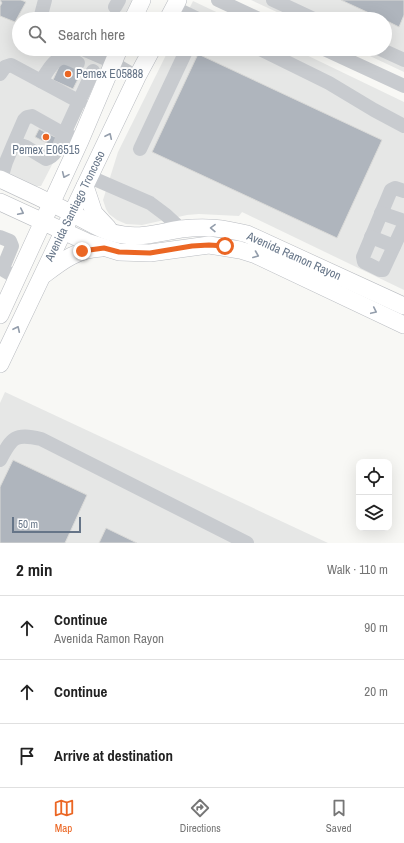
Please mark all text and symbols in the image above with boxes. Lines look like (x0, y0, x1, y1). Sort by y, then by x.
search box (12, 12, 392, 56)
icon: search (26, 23, 48, 45)
text: Search here (58, 24, 125, 45)
place label: Pemex E05888 (76, 66, 143, 82)
marker: Pemex E05888 (63, 69, 73, 79)
marker: Pemex E06515 (41, 132, 51, 142)
one-way arrow (104, 133, 112, 140)
place label: Pemex E06515 (12, 142, 80, 158)
street label: Avenida Santiago Troncoso (41, 148, 109, 265)
one-way arrow (62, 170, 70, 178)
one-way arrow (17, 207, 25, 215)
one-way arrow (210, 223, 216, 232)
street label: Avenida Ramon Rayon (243, 228, 344, 284)
route start (216, 237, 234, 255)
route end (73, 242, 91, 260)
one-way arrow (253, 251, 260, 259)
one-way arrow (369, 306, 377, 314)
one-way arrow (12, 326, 20, 333)
map controls (356, 459, 392, 531)
button: locate (356, 459, 392, 495)
button: layers (356, 495, 392, 531)
scale bar (12, 515, 81, 534)
text: 50 m (18, 517, 38, 531)
text: 2 min (16, 558, 52, 581)
text: Walk · 110 m (327, 561, 388, 578)
text: Continue (54, 609, 107, 630)
icon: ahead (16, 617, 38, 639)
text: 90 m (364, 619, 388, 636)
text: Avenida Ramon Rayon (54, 630, 164, 647)
icon: ahead (16, 681, 38, 703)
text: Continue (54, 681, 107, 702)
text: 20 m (364, 683, 388, 700)
icon: arrive (16, 745, 38, 767)
text: Arrive at destination (54, 745, 173, 766)
tab: Map (53, 797, 75, 835)
tab: Directions (180, 797, 221, 835)
tab: Saved (326, 797, 351, 835)

